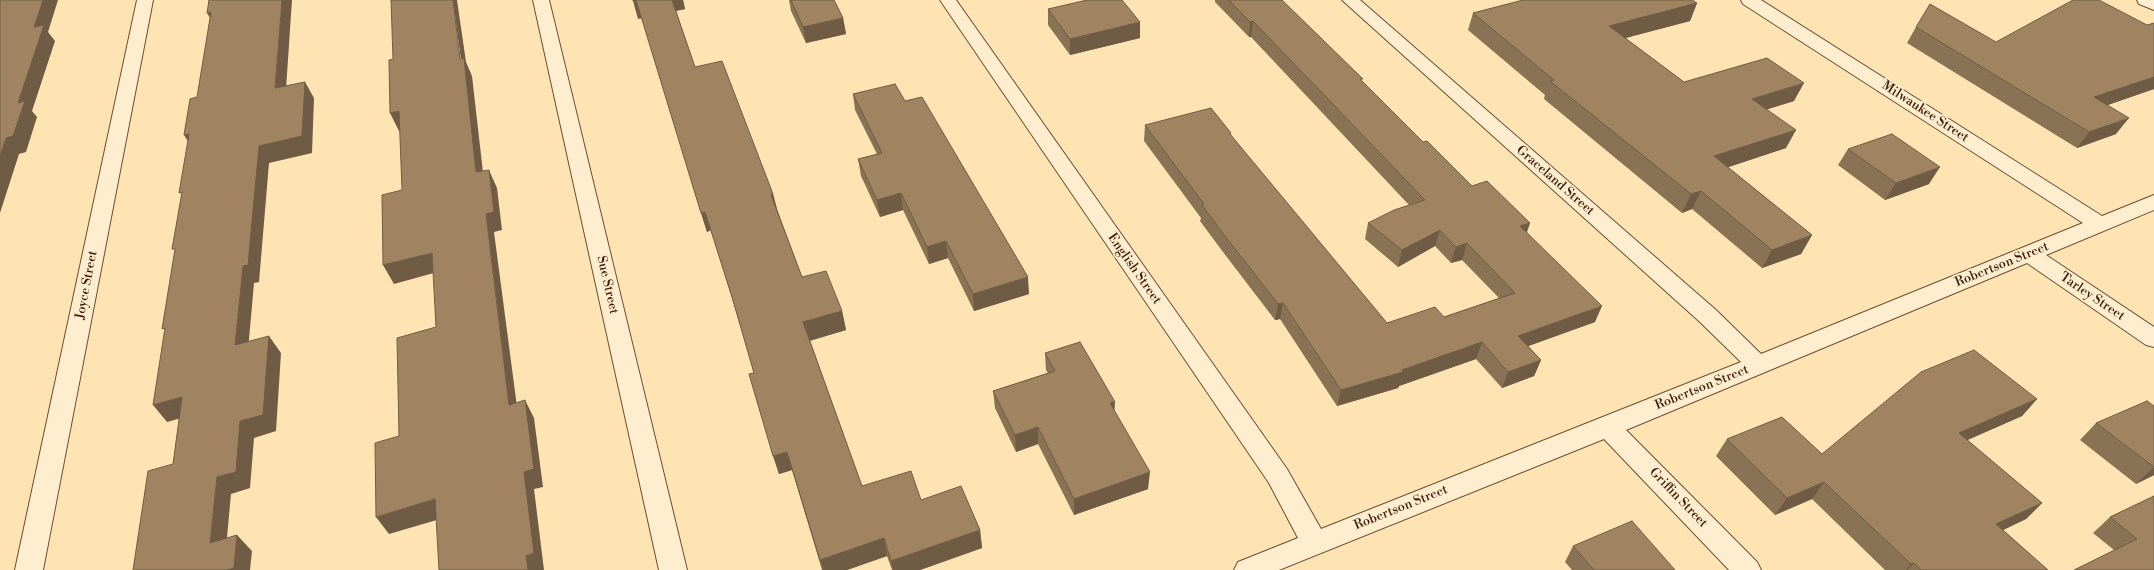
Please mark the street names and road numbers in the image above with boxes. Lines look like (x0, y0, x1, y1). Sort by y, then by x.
street label: Milwaukee Street (1879, 78, 1971, 146)
street label: Graceland Street (1513, 143, 1597, 219)
street label: English Street (1104, 231, 1164, 307)
street label: Robertson Street (1953, 239, 2051, 291)
street label: Joyce Street (73, 249, 101, 321)
street label: Sue Street (593, 254, 621, 316)
street label: Tarley Street (2057, 270, 2127, 324)
street label: Robertson Street (1653, 362, 1751, 414)
street label: Griffin Street (1646, 465, 1710, 531)
street label: Robertson Street (1352, 482, 1450, 534)

